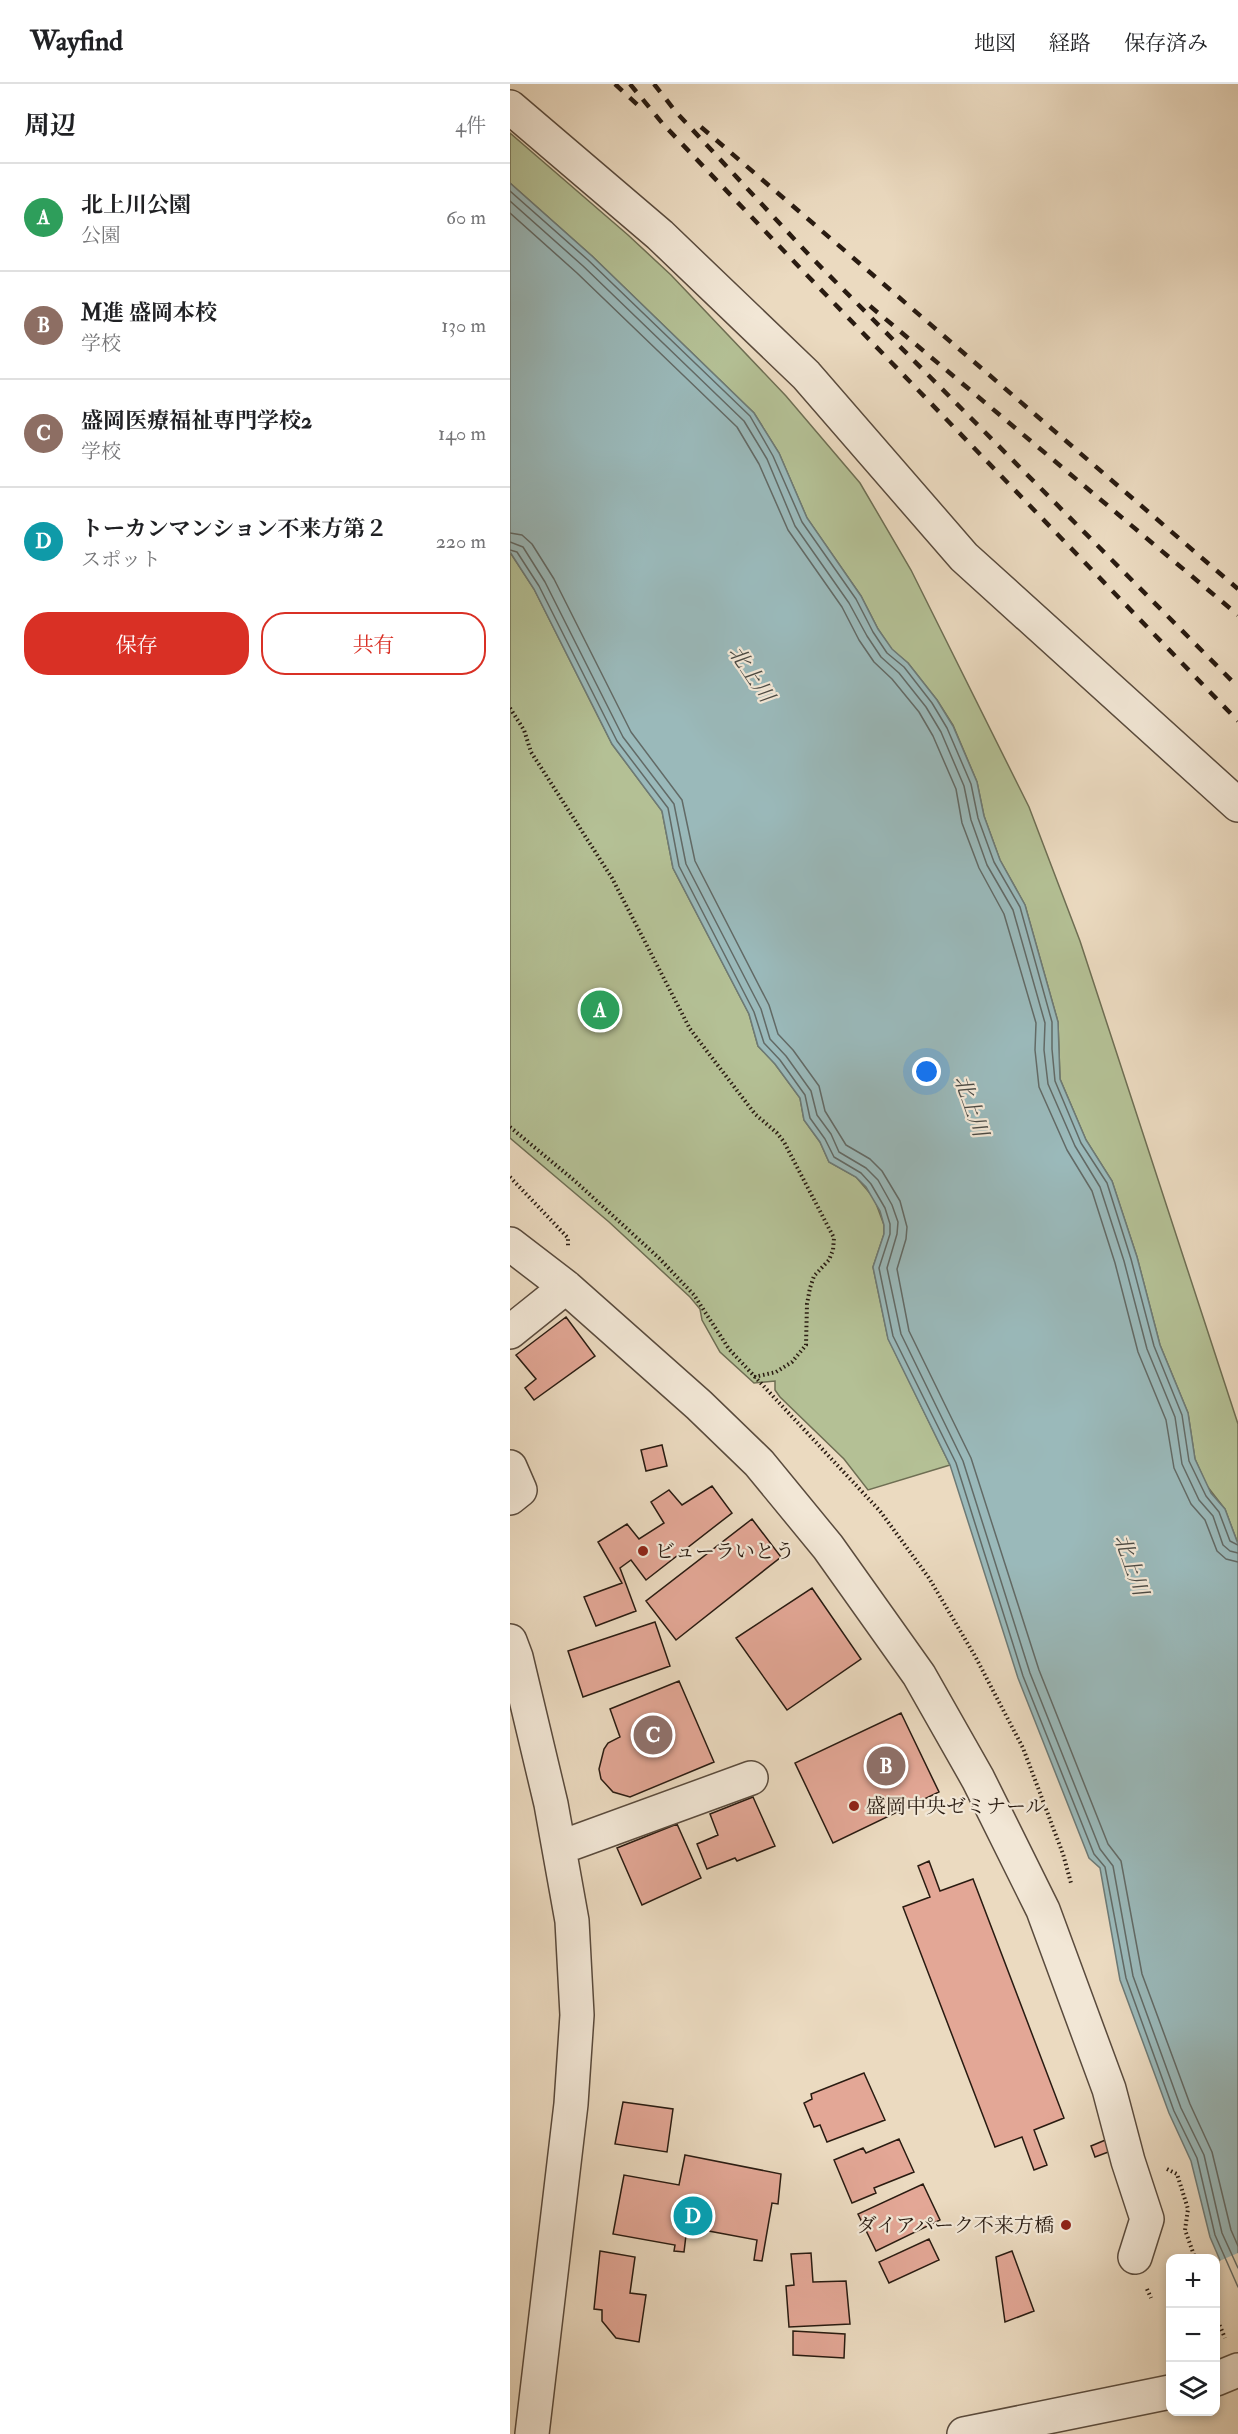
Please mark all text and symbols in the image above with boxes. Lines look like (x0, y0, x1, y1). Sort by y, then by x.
text: Wayfind (30, 24, 123, 59)
text: 地図 (974, 30, 1016, 57)
text: 経路 (1049, 30, 1091, 57)
text: 保存済み (1124, 30, 1208, 57)
text: 周辺 (24, 110, 76, 142)
text: 4件 (455, 113, 486, 138)
text: 北上川公園 (81, 191, 191, 219)
text: A (37, 205, 50, 230)
text: 60 m (446, 205, 486, 230)
text: 公園 (81, 223, 121, 248)
text: M進 盛岡本校 (81, 299, 217, 327)
text: B (37, 313, 50, 338)
text: 130 m (441, 313, 486, 338)
text: 学校 (81, 331, 121, 356)
text: 盛岡医療福祉専門学校2 (81, 407, 312, 435)
text: C (36, 421, 51, 446)
text: 140 m (438, 421, 486, 446)
text: 学校 (81, 439, 121, 464)
text: トーカンマンション不来方第２ (81, 515, 388, 543)
text: D (35, 529, 52, 554)
text: 220 m (436, 529, 486, 554)
text: スポット (81, 547, 161, 572)
button: 保存 (24, 612, 249, 675)
button: 共有 (261, 612, 486, 675)
water label: 北上川 (722, 640, 781, 709)
pin: A (580, 988, 620, 1032)
your location (912, 1057, 941, 1086)
water label: 北上川 (948, 1072, 995, 1142)
water label: 北上川 (1108, 1531, 1155, 1601)
place label: ビューラいとう (655, 1539, 795, 1564)
marker: ビューラいとう (636, 1544, 650, 1558)
pin: C (634, 1712, 672, 1758)
pin: B (866, 1744, 905, 1788)
place label: 盛岡中央ゼミナール (866, 1794, 1046, 1819)
marker: 盛岡中央ゼミナール (847, 1799, 861, 1813)
pin: D (674, 2194, 712, 2238)
place label: ダイアパーク不来方橋 (857, 2213, 1054, 2238)
marker: ダイアパーク不来方橋 (1059, 2218, 1073, 2232)
map controls (1166, 2254, 1220, 2416)
button: + (1166, 2254, 1220, 2308)
button: − (1166, 2308, 1220, 2362)
button: layers (1166, 2362, 1220, 2416)

